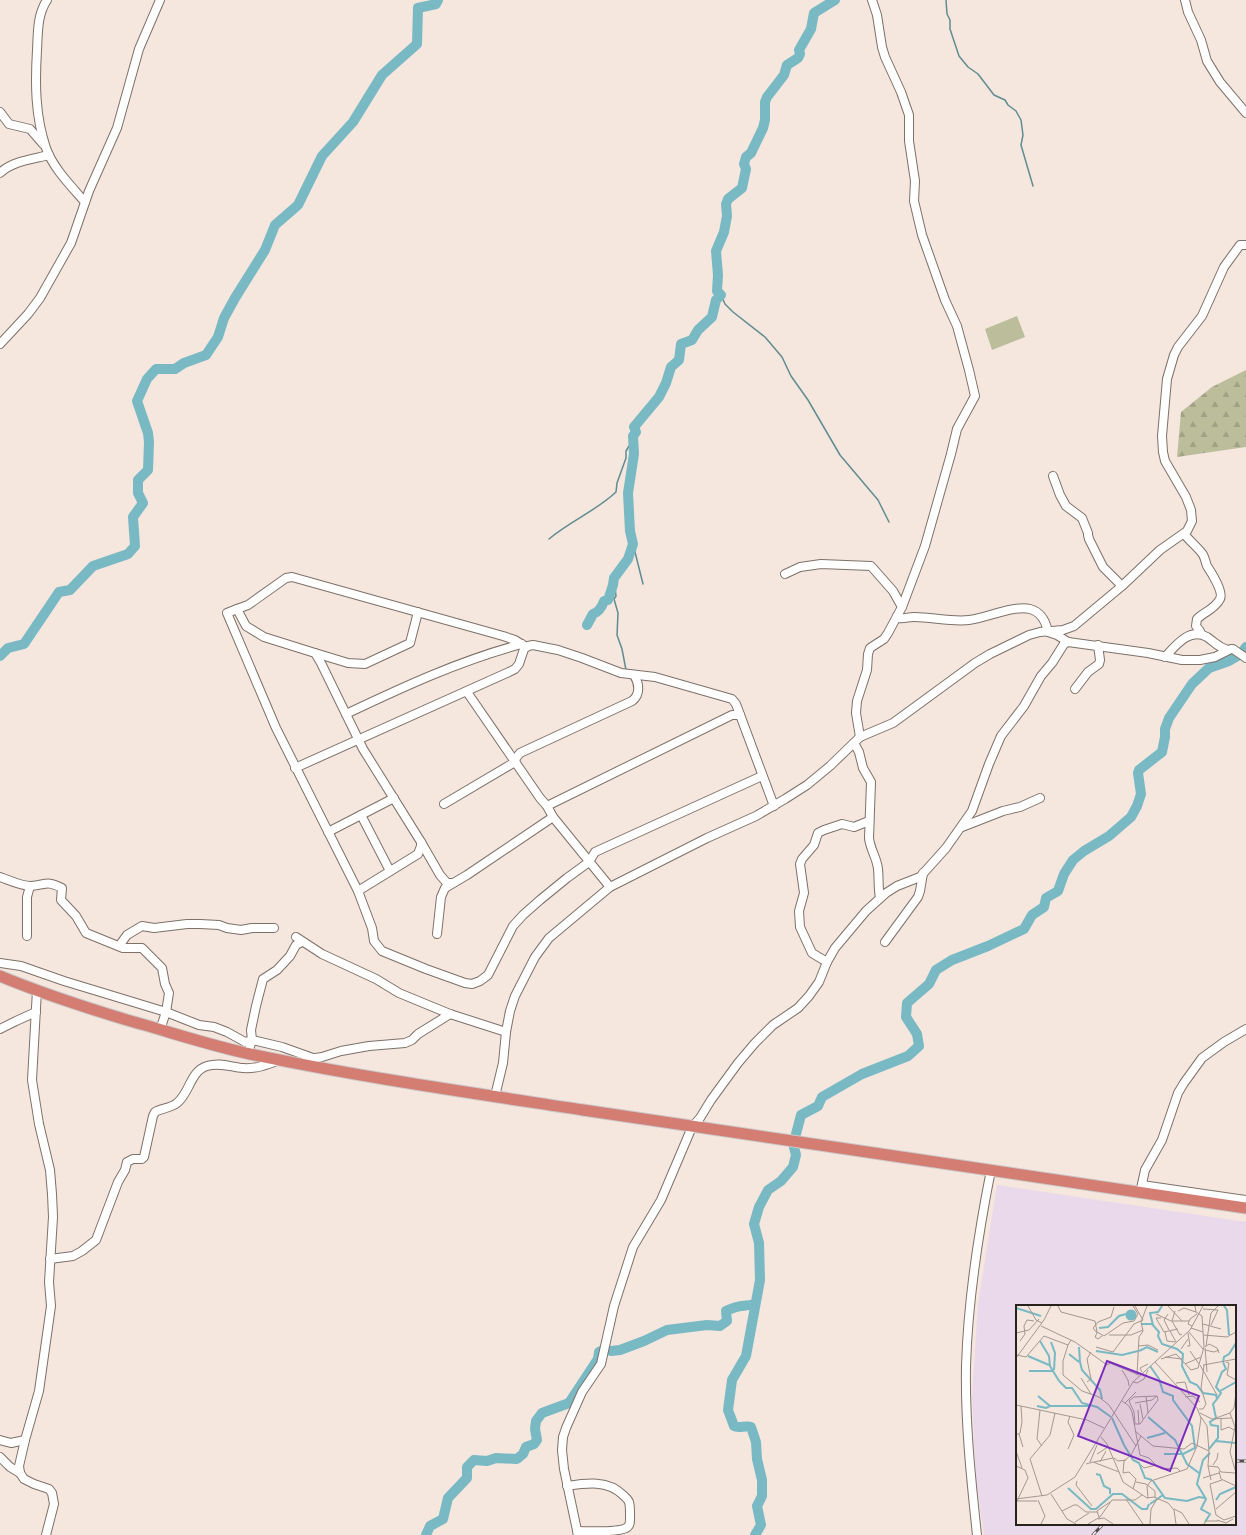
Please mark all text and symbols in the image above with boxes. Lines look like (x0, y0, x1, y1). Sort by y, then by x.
inset map (1016, 1305, 1236, 1525)

